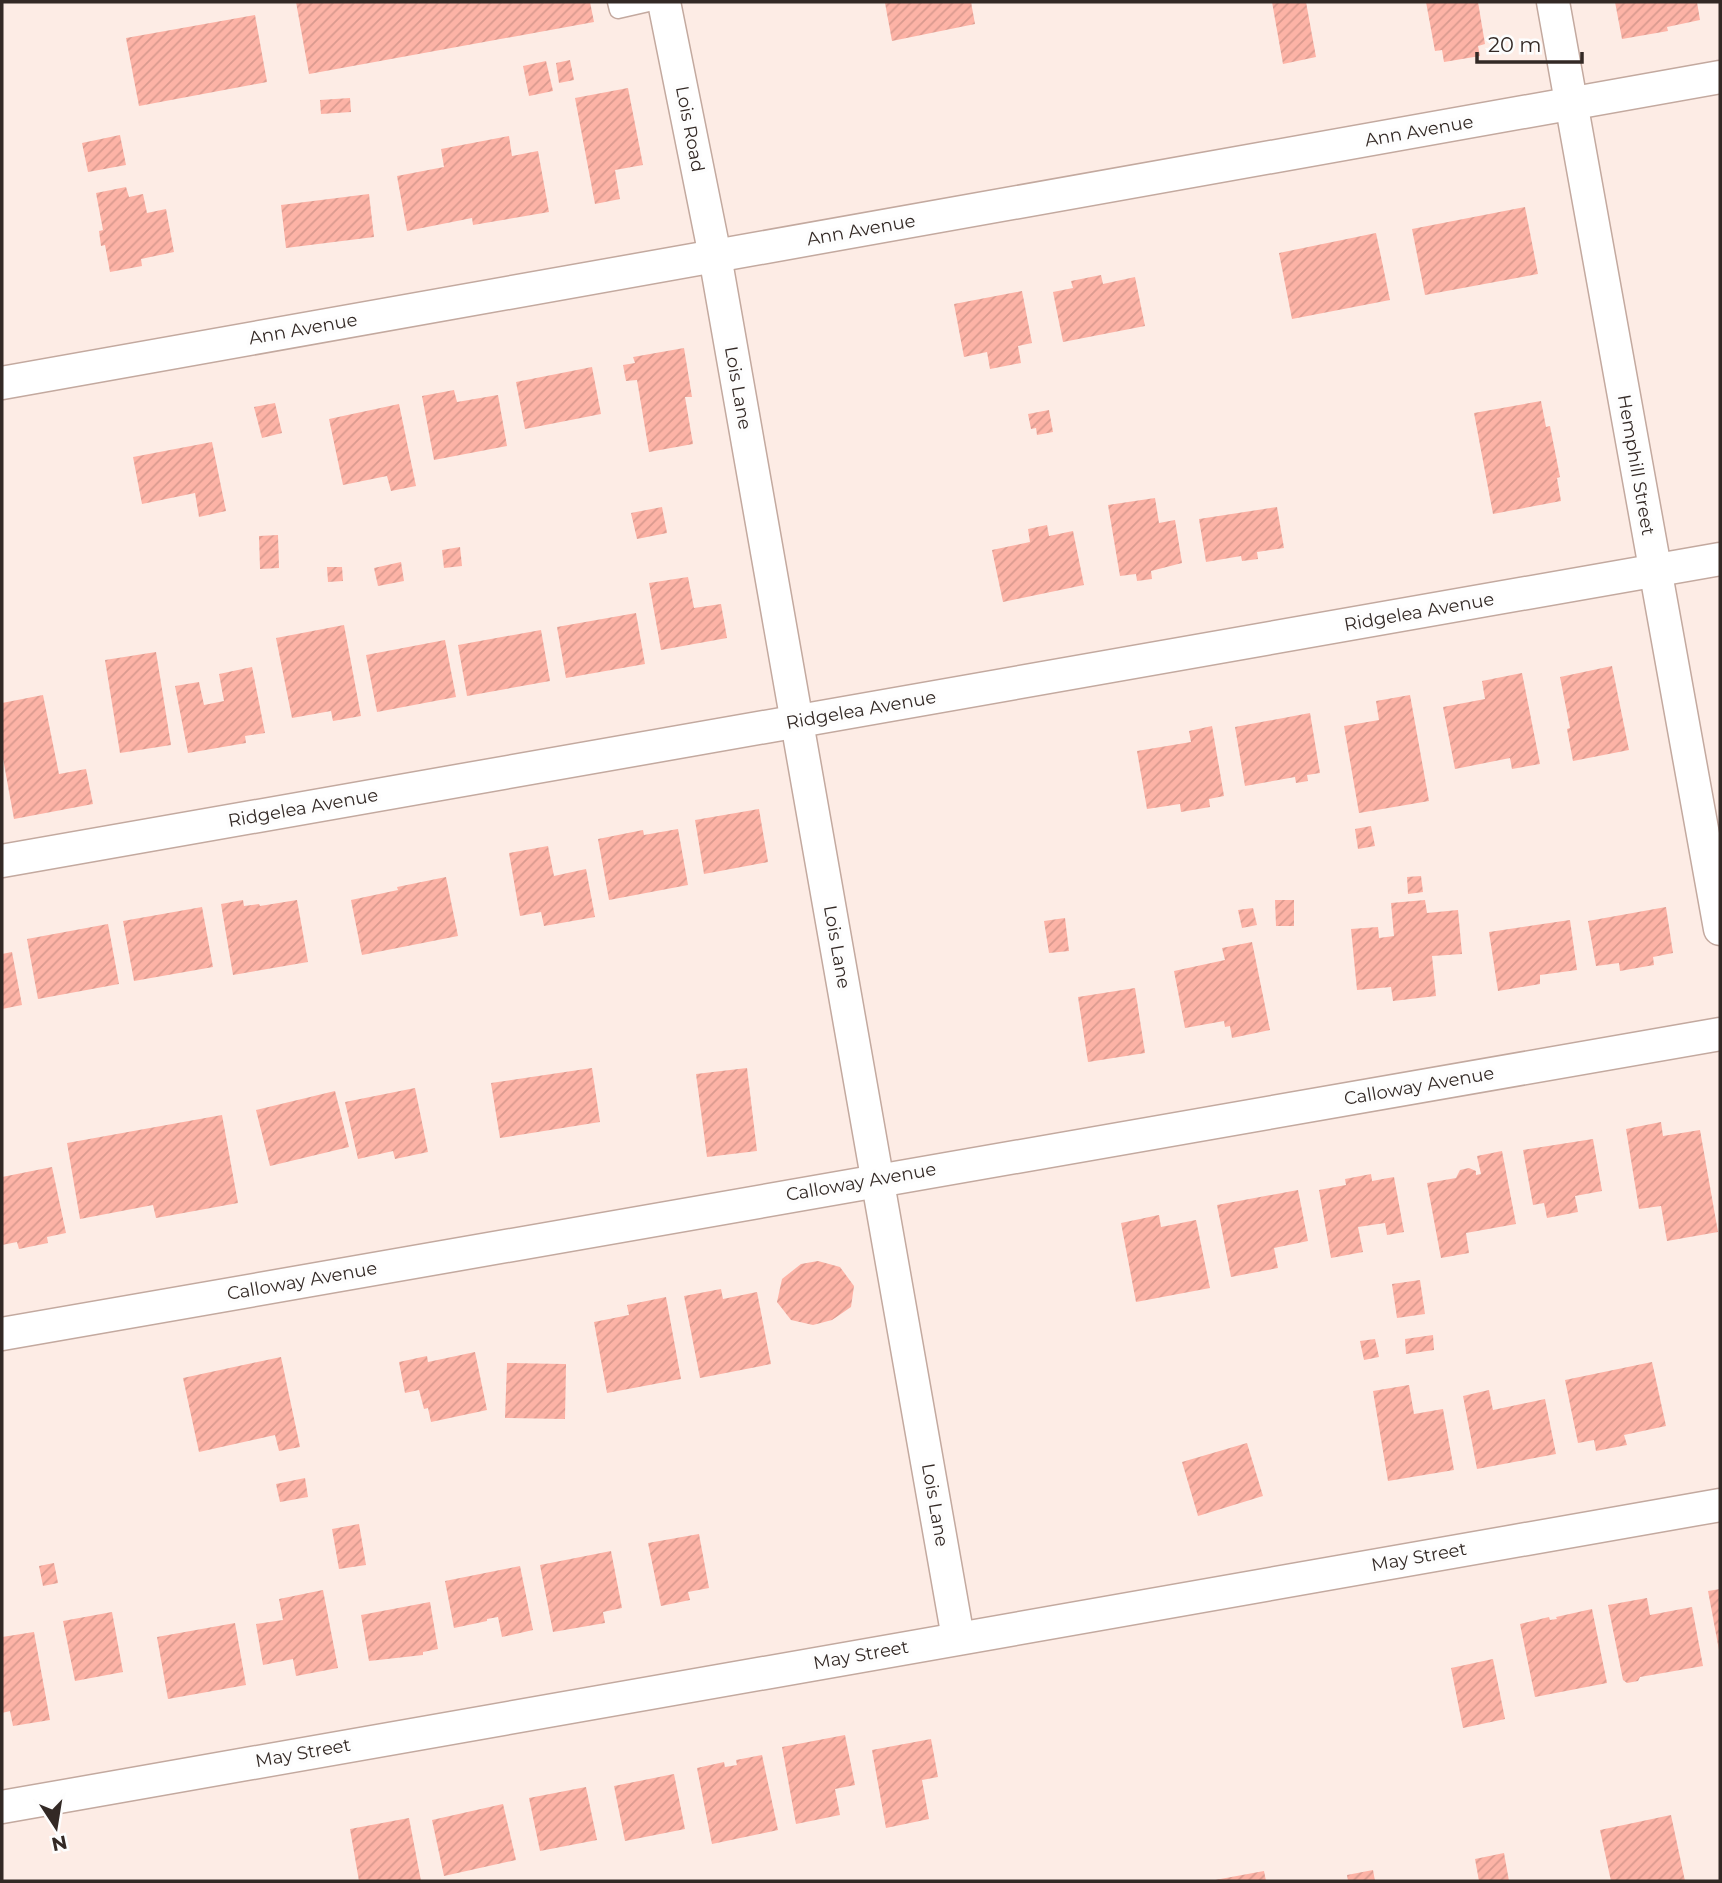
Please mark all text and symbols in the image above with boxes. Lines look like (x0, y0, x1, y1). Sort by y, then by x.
scale bar (1477, 21, 1582, 65)
text: 20 m (1488, 32, 1542, 57)
street label: Lois Road (671, 84, 709, 174)
street label: Ann Avenue (1363, 111, 1475, 151)
street label: Ann Avenue (805, 210, 917, 250)
street label: Ann Avenue (247, 309, 359, 349)
street label: Lois Lane (720, 345, 756, 432)
street label: Hemphill Street (1613, 393, 1659, 537)
street label: Ridgelea Avenue (1342, 588, 1496, 636)
street label: Ridgelea Avenue (784, 686, 938, 734)
street label: Ridgelea Avenue (226, 784, 380, 832)
street label: Lois Lane (819, 904, 855, 991)
street label: Calloway Avenue (1342, 1062, 1496, 1110)
street label: Calloway Avenue (784, 1158, 938, 1206)
street label: Calloway Avenue (225, 1257, 379, 1305)
street label: Lois Lane (917, 1462, 953, 1549)
street label: May Street (1370, 1538, 1468, 1576)
street label: May Street (812, 1636, 910, 1674)
street label: May Street (254, 1734, 352, 1772)
north arrow (21, 1792, 91, 1862)
text: N (50, 1830, 69, 1856)

